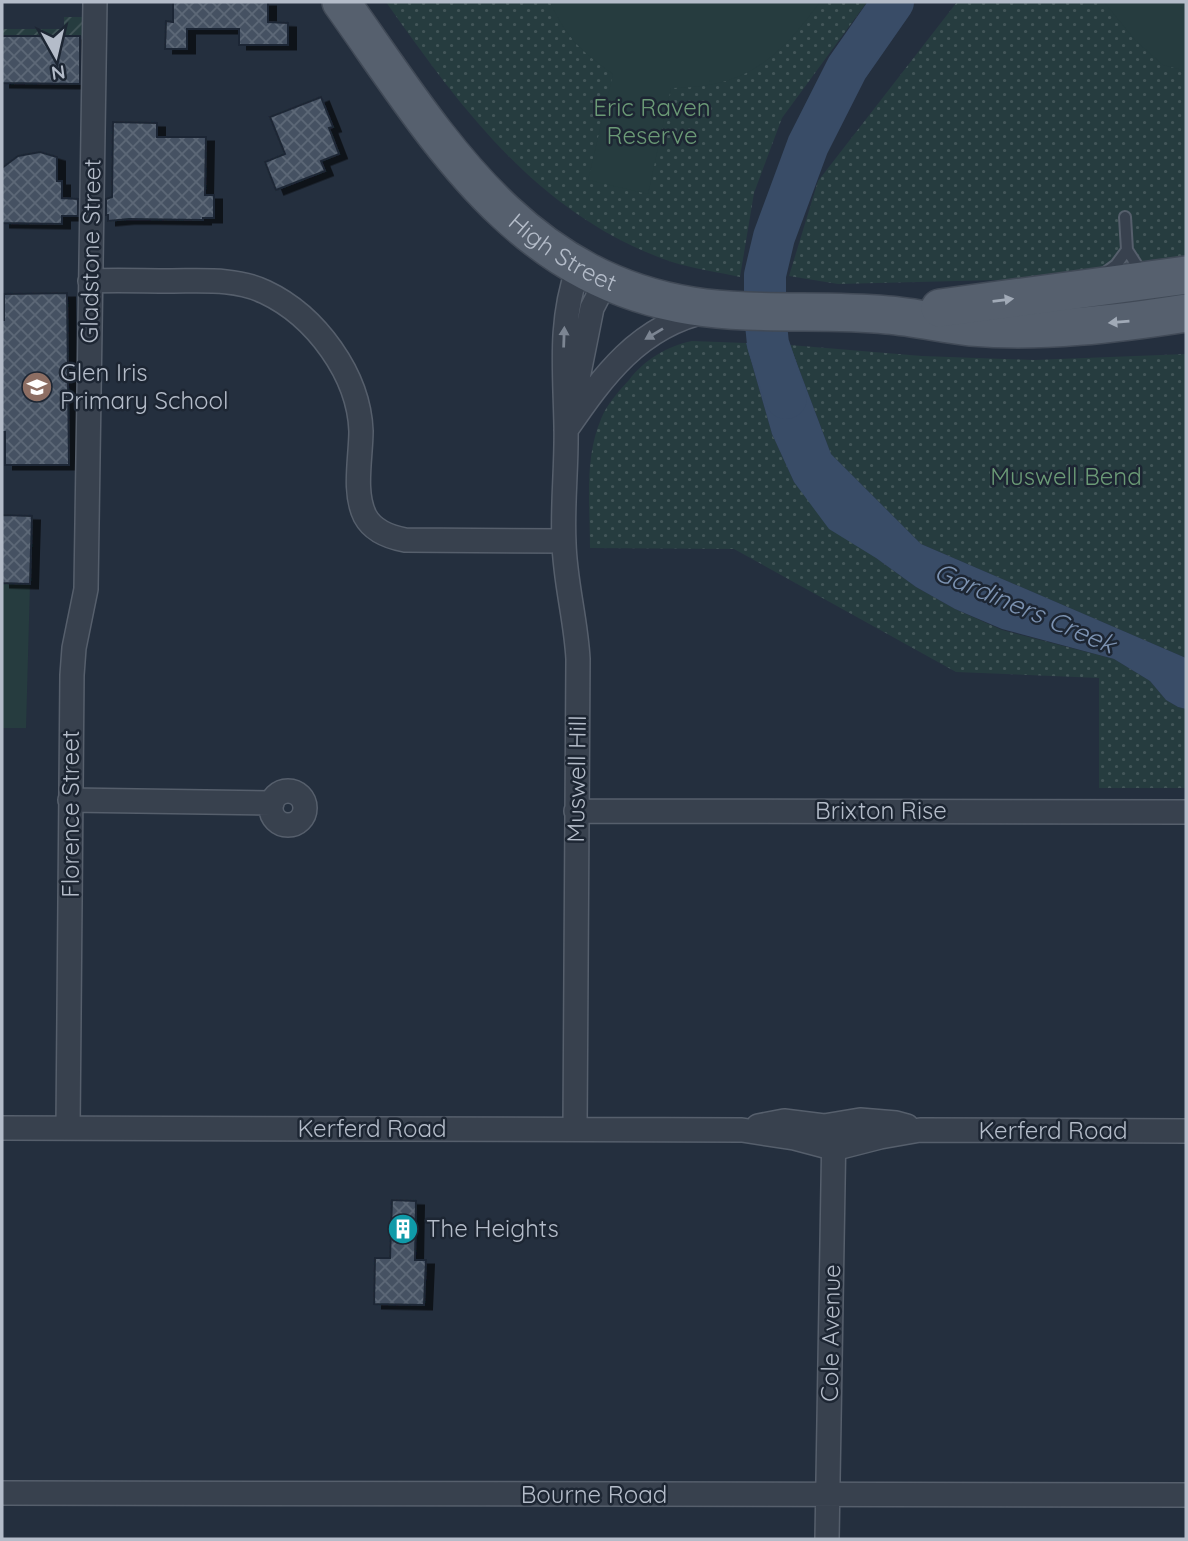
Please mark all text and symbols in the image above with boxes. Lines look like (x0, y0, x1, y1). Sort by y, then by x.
north arrow (21, 21, 91, 91)
text: N (50, 60, 67, 86)
park label: Eric Raven Reserve (593, 92, 711, 150)
street label: Gladstone Street (73, 158, 107, 344)
street label: High Street (503, 206, 621, 297)
one-way arrow (992, 295, 1014, 306)
one-way arrow (1107, 317, 1129, 328)
one-way arrow (558, 326, 570, 348)
one-way arrow (645, 328, 664, 340)
place label: Glen Iris Primary School (60, 357, 229, 415)
school or university icon: Glen Iris Primary School (20, 370, 54, 404)
park label: Muswell Bend (990, 461, 1142, 491)
water label: Gardiners Creek (930, 555, 1123, 661)
street label: Muswell Hill (560, 715, 592, 843)
street label: Florence Street (55, 730, 85, 898)
street label: Brixton Rise (815, 795, 947, 825)
street label: Kerferd Road (297, 1113, 447, 1143)
street label: Kerferd Road (978, 1115, 1128, 1145)
building icon: The Heights (386, 1212, 420, 1246)
place label: The Heights (426, 1213, 559, 1243)
street label: Cole Avenue (814, 1264, 846, 1402)
street label: Bourne Road (521, 1479, 667, 1509)

